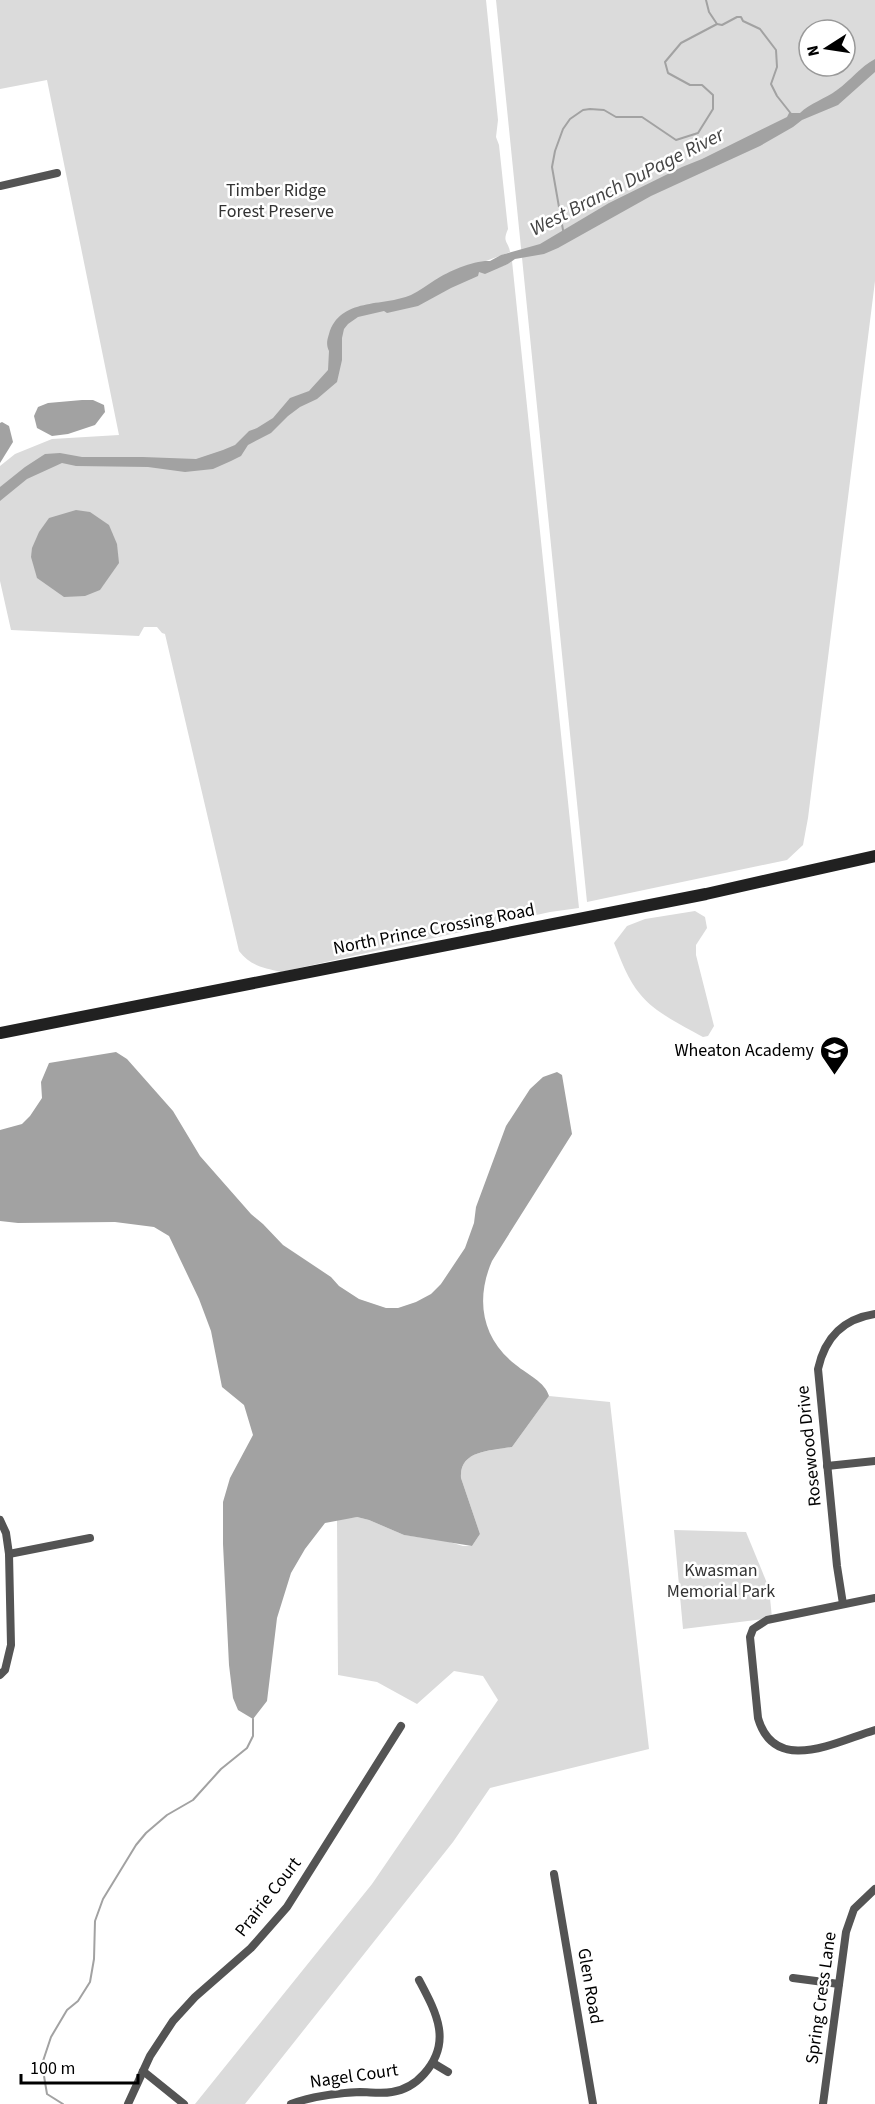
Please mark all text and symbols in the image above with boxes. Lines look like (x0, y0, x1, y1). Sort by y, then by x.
north arrow (797, 18, 857, 78)
text: N (801, 43, 825, 58)
water label: West Branch DuPage River (525, 120, 730, 243)
park label: Timber Ridge Forest Preserve (218, 178, 334, 224)
street label: North Prince Crossing Road (331, 897, 537, 961)
school or university icon: Wheaton Academy (819, 1034, 851, 1076)
place label: Wheaton Academy (674, 1038, 815, 1063)
street label: Rosewood Drive (790, 1384, 828, 1508)
park label: Kwasman Memorial Park (667, 1558, 775, 1604)
street label: Prairie Court (229, 1852, 307, 1942)
street label: Spring Cress Lane (799, 1930, 843, 2066)
street label: Glen Road (571, 1946, 609, 2026)
scale bar (21, 2047, 138, 2085)
text: 100 m (30, 2056, 75, 2081)
street label: Nagel Court (308, 2057, 400, 2095)

